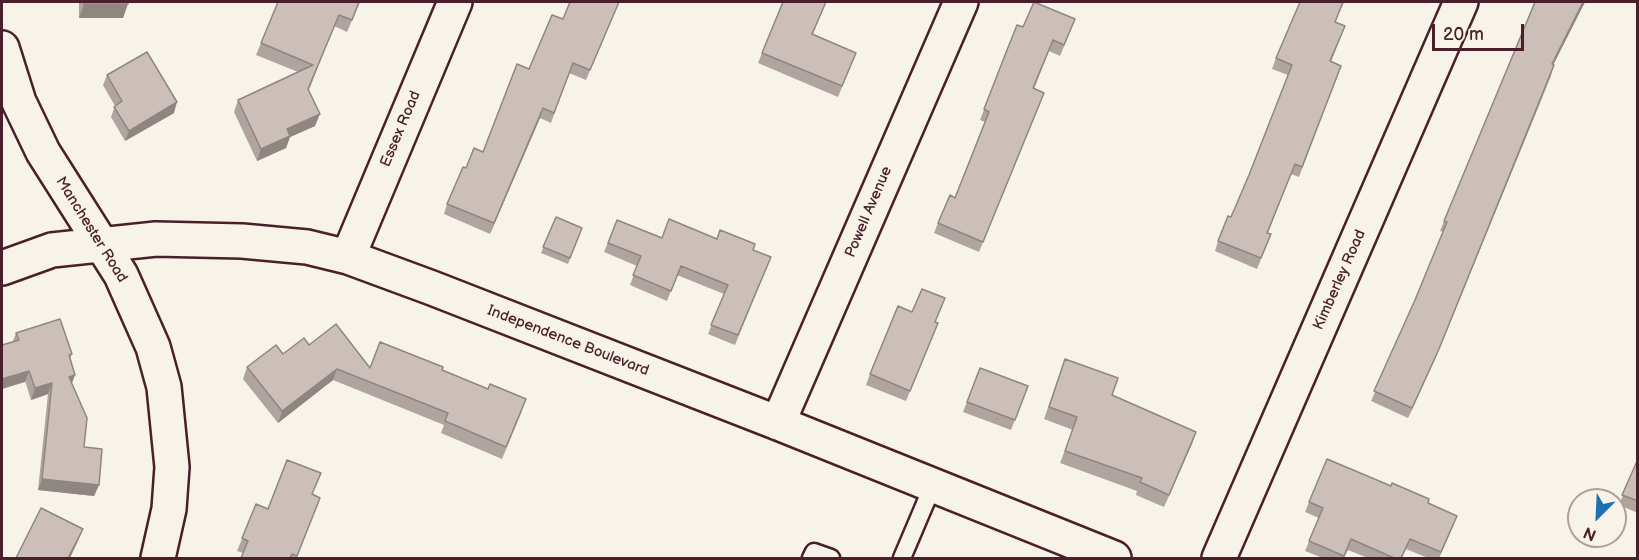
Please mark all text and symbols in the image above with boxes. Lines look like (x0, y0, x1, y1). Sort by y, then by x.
scale bar (1435, 12, 1526, 50)
text: 20 m (1443, 24, 1484, 45)
street label: Essex Road (377, 88, 425, 170)
street label: Powell Avenue (842, 164, 896, 260)
street label: Manchester Road (51, 174, 131, 286)
street label: Kimberley Road (1310, 227, 1370, 333)
street label: Independence Boulevard (485, 302, 651, 380)
north arrow (1567, 488, 1627, 548)
text: N (1581, 522, 1600, 544)

